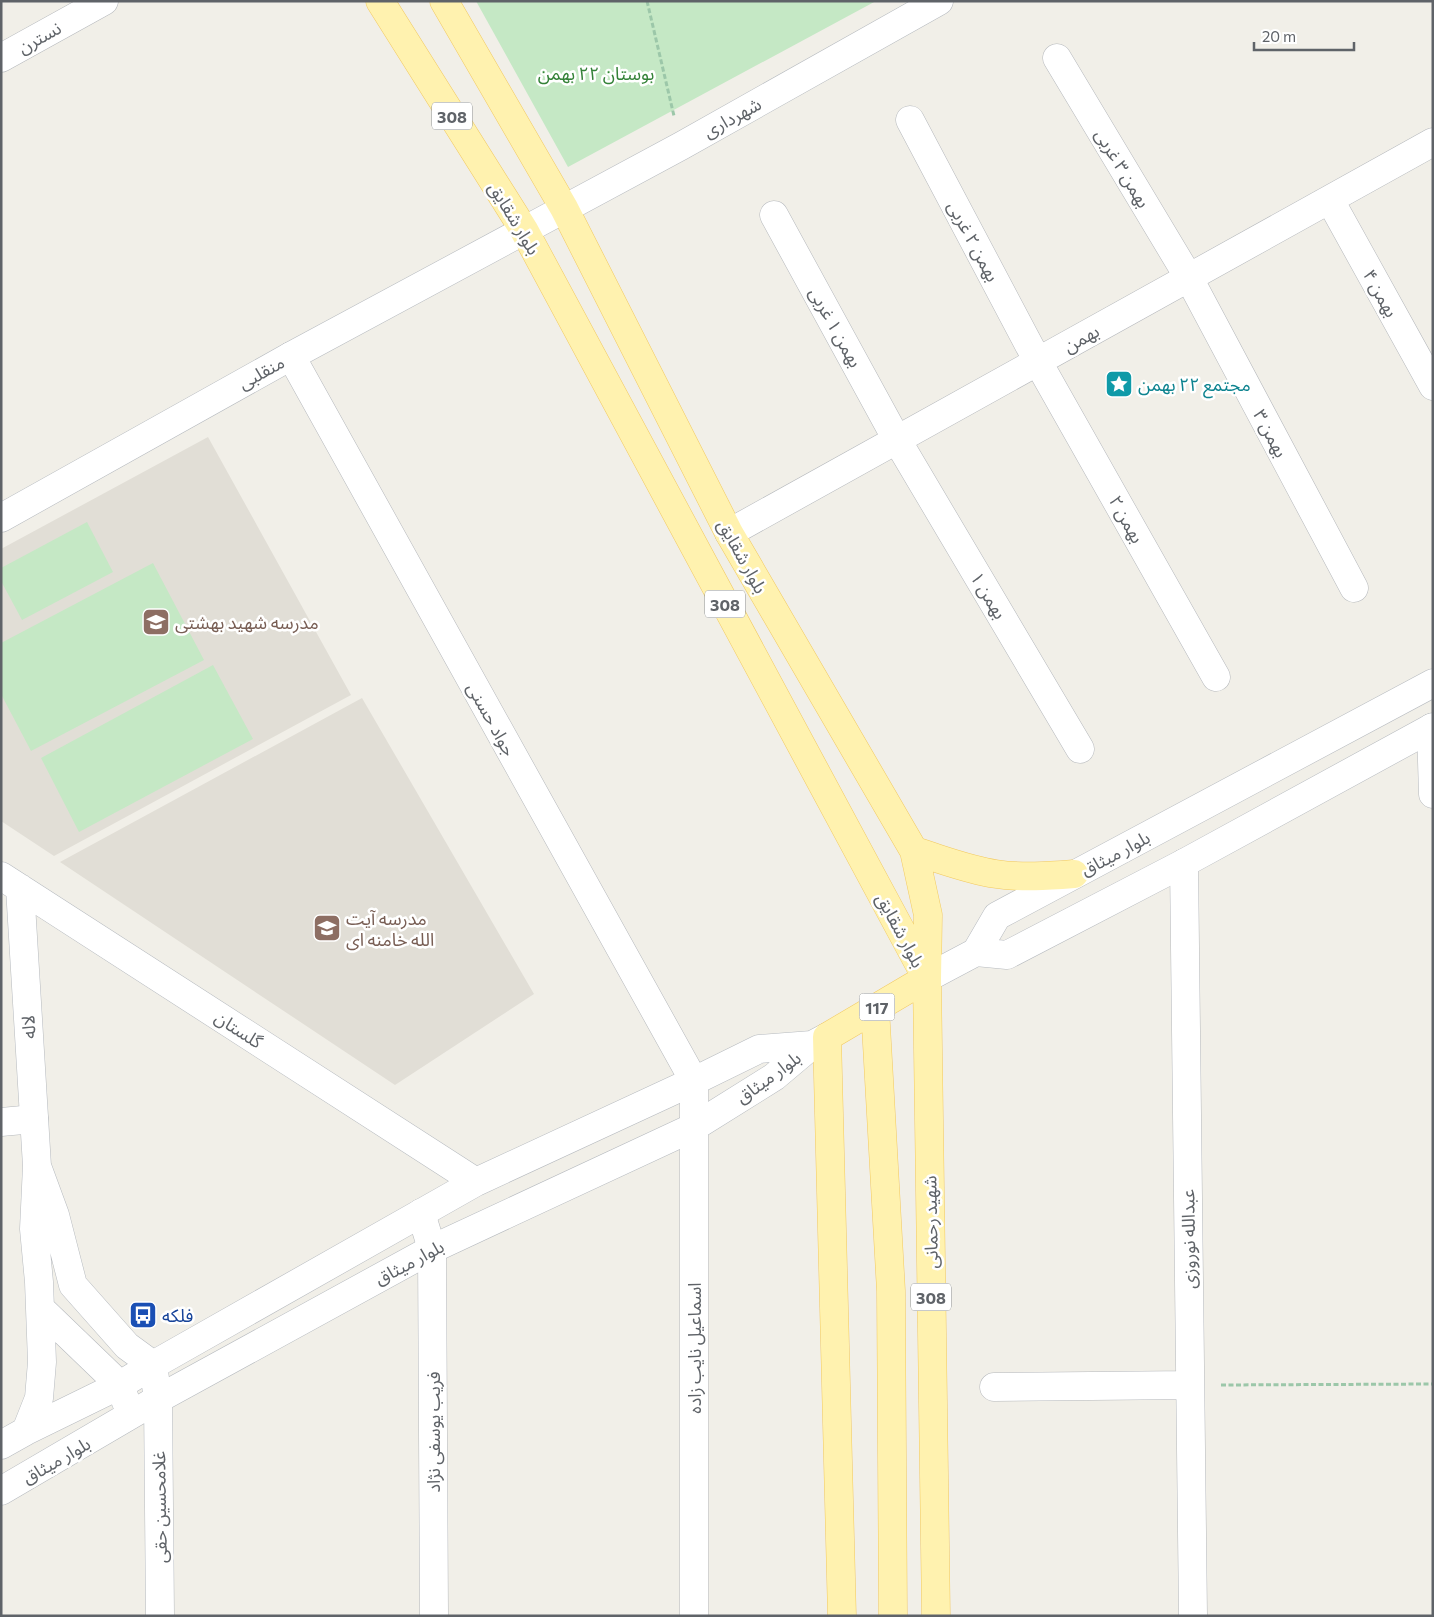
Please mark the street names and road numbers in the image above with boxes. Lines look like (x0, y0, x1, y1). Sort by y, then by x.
street label: نسترن (13, 16, 65, 59)
street label: شهرداری (699, 92, 765, 143)
road number: 308 (432, 102, 472, 130)
street label: بهمن ۳ غربی (1090, 124, 1155, 212)
street label: بلوار شقایق (484, 178, 545, 259)
street label: بهمن ۲ غربی (943, 197, 1004, 286)
street label: بهمن ۴ (1358, 265, 1403, 321)
street label: بهمن ۱ غربی (804, 283, 867, 371)
street label: بهمن (1059, 319, 1103, 358)
street label: منقلبی (234, 350, 288, 394)
street label: بهمن ۳ (1248, 405, 1293, 461)
street label: بهمن ۲ (1104, 491, 1149, 547)
street label: بلوار شقایق (713, 515, 772, 597)
street label: بهمن ۱ (966, 567, 1012, 623)
road number: 308 (705, 590, 745, 618)
street label: جواد حسنی (462, 678, 521, 760)
street label: بلوار میثاق (1077, 826, 1154, 881)
street label: بلوار شقایق (871, 889, 930, 972)
road number: 117 (860, 994, 894, 1020)
street label: گلستان (210, 1006, 267, 1054)
street label: لاله (16, 1014, 40, 1040)
street label: بلوار میثاق (731, 1046, 805, 1109)
street label: شهید رحمانی (918, 1175, 943, 1269)
street label: عبدالله نوروزی (1176, 1189, 1201, 1289)
street label: بلوار میثاق (371, 1235, 448, 1290)
street label: اسماعیل نایب زاده (683, 1282, 706, 1414)
road number: 308 (911, 1284, 951, 1310)
street label: فریب یوسفی نژاد (422, 1371, 445, 1493)
street label: بلوار میثاق (18, 1432, 95, 1489)
street label: غلامحسین حقی (147, 1451, 172, 1563)

